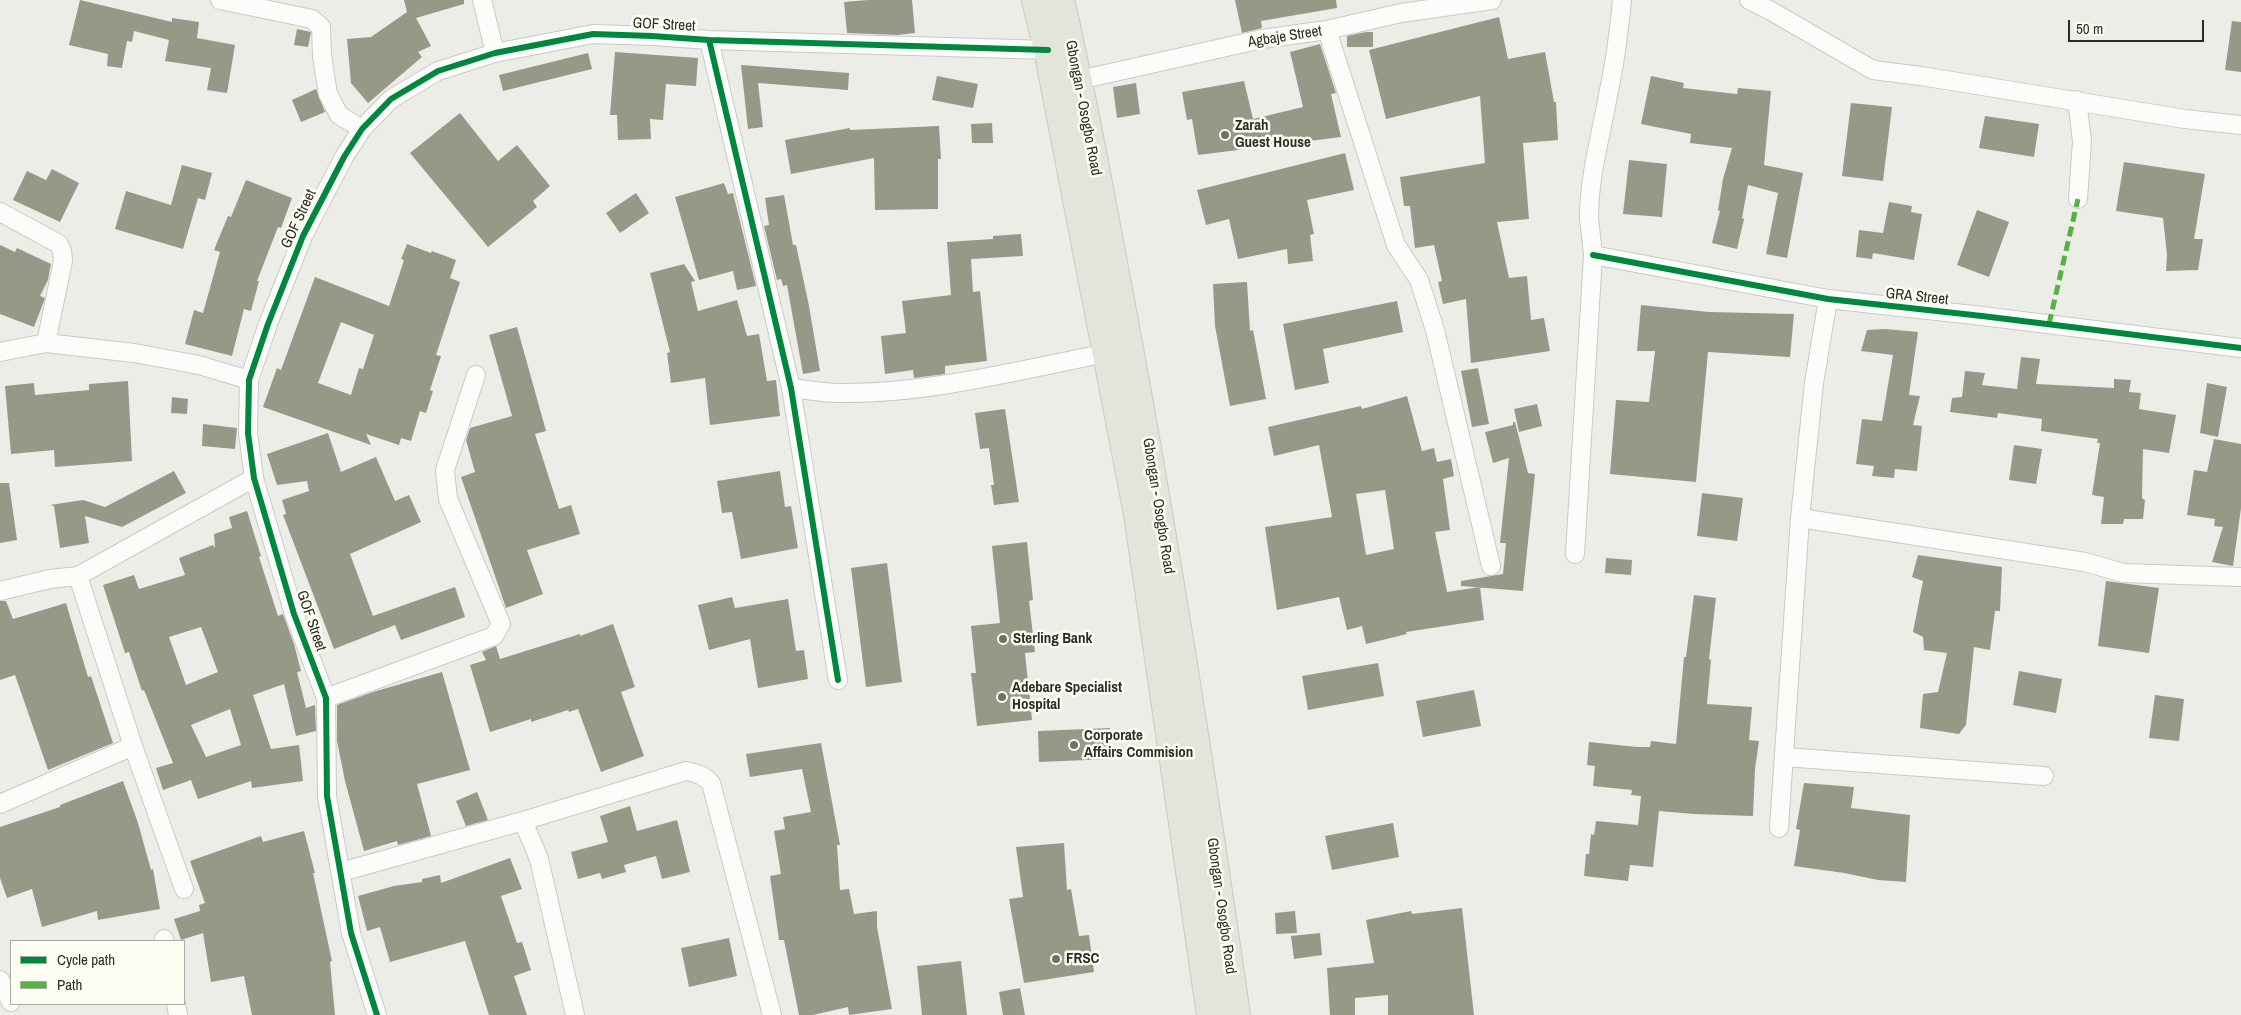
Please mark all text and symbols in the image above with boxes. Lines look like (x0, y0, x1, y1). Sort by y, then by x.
scale bar (2071, 10, 2207, 42)
street label: GOF Street (632, 14, 696, 36)
text: 50 m (2076, 18, 2103, 39)
street label: Agbaje Street (1247, 22, 1323, 52)
street label: Gbongan - Osogbo Road (1061, 39, 1105, 177)
place label: Zarah Guest House (1235, 117, 1311, 152)
marker: Zarah Guest House (1219, 129, 1231, 141)
street label: GOF Street (278, 187, 320, 251)
street label: GRA Street (1885, 285, 1949, 309)
street label: Gbongan - Osogbo Road (1138, 437, 1178, 575)
street label: GOF Street (292, 588, 330, 654)
place label: Sterling Bank (1013, 630, 1092, 648)
marker: Sterling Bank (997, 633, 1009, 645)
place label: Adebare Specialist Hospital (1012, 679, 1122, 714)
marker: Adebare Specialist Hospital (996, 691, 1008, 703)
place label: Corporate Affairs Commision (1084, 727, 1193, 762)
marker: Corporate Affairs Commision (1068, 739, 1080, 751)
street label: Gbongan - Osogbo Road (1203, 837, 1239, 975)
legend (10, 940, 185, 1005)
text: Cycle path (57, 949, 115, 970)
place label: FRSC (1066, 950, 1099, 968)
marker: FRSC (1050, 953, 1062, 965)
text: Path (57, 974, 82, 995)

